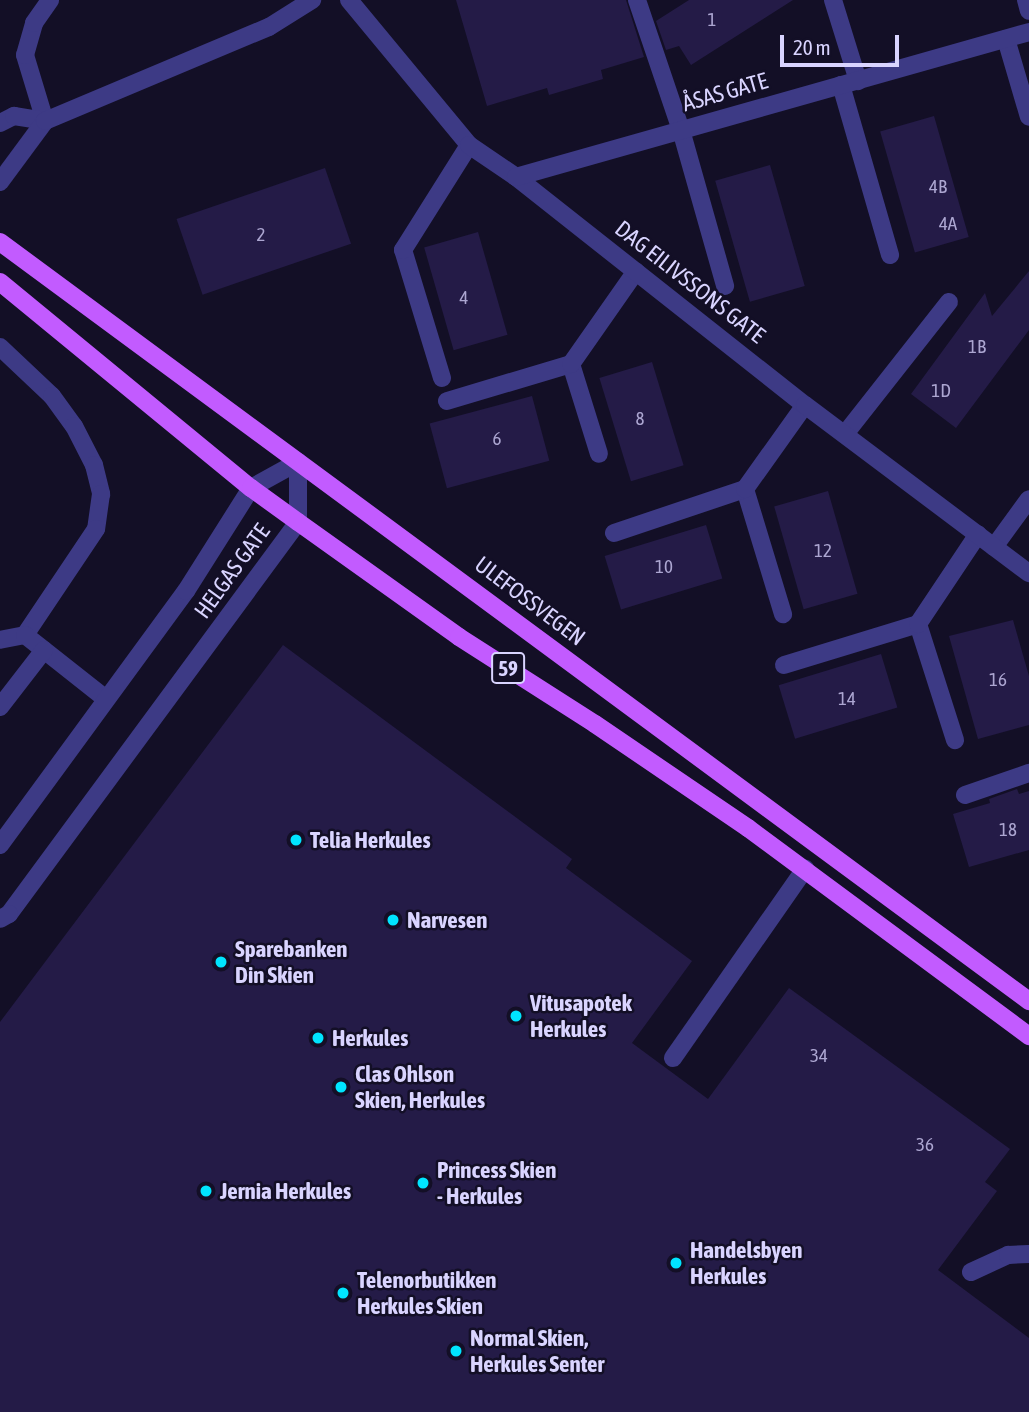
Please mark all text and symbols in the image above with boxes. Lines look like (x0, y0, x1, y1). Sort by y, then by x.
house number: 1 (708, 9, 716, 31)
scale bar (784, 21, 903, 65)
text: 20 m (793, 35, 831, 59)
street label: ÅSAS GATE (679, 67, 771, 117)
house number: 4B (929, 176, 947, 198)
house number: 4A (939, 213, 957, 235)
street label: DAG EILIVSSONS GATE (609, 215, 771, 349)
house number: 2 (257, 224, 265, 246)
house number: 4 (460, 287, 468, 309)
house number: 1B (968, 336, 986, 358)
house number: 1D (931, 380, 951, 402)
house number: 8 (636, 408, 644, 430)
house number: 6 (493, 428, 501, 450)
street label: HELGAS GATE (188, 518, 276, 624)
house number: 12 (814, 540, 832, 562)
street label: ULEFOSSVEGEN (469, 551, 591, 651)
house number: 10 (655, 556, 673, 578)
road number: 59 (490, 650, 526, 686)
house number: 16 (989, 669, 1007, 691)
house number: 14 (838, 688, 856, 710)
house number: 18 (999, 819, 1017, 841)
place label: Telia Herkules (310, 826, 431, 854)
marker: Telia Herkules (288, 832, 304, 848)
place label: Narvesen (407, 906, 487, 934)
marker: Narvesen (385, 912, 401, 928)
place label: Sparebanken Din Skien (235, 935, 347, 989)
marker: Sparebanken Din Skien (213, 954, 229, 970)
place label: Vitusapotek Herkules (530, 989, 632, 1043)
marker: Vitusapotek Herkules (508, 1008, 524, 1024)
place label: Herkules (332, 1024, 408, 1052)
marker: Herkules (310, 1030, 326, 1046)
house number: 34 (810, 1045, 828, 1067)
place label: Clas Ohlson Skien, Herkules (355, 1060, 485, 1114)
marker: Clas Ohlson Skien, Herkules (333, 1079, 349, 1095)
house number: 36 (916, 1134, 934, 1156)
place label: Princess Skien - Herkules (437, 1156, 556, 1210)
marker: Princess Skien - Herkules (415, 1175, 431, 1191)
place label: Jernia Herkules (220, 1177, 351, 1205)
marker: Jernia Herkules (198, 1183, 214, 1199)
place label: Handelsbyen Herkules (690, 1236, 802, 1290)
marker: Handelsbyen Herkules (668, 1255, 684, 1271)
place label: Telenorbutikken Herkules Skien (357, 1266, 497, 1320)
marker: Telenorbutikken Herkules Skien (335, 1285, 351, 1301)
place label: Normal Skien, Herkules Senter (470, 1324, 604, 1378)
marker: Normal Skien, Herkules Senter (448, 1343, 464, 1359)

